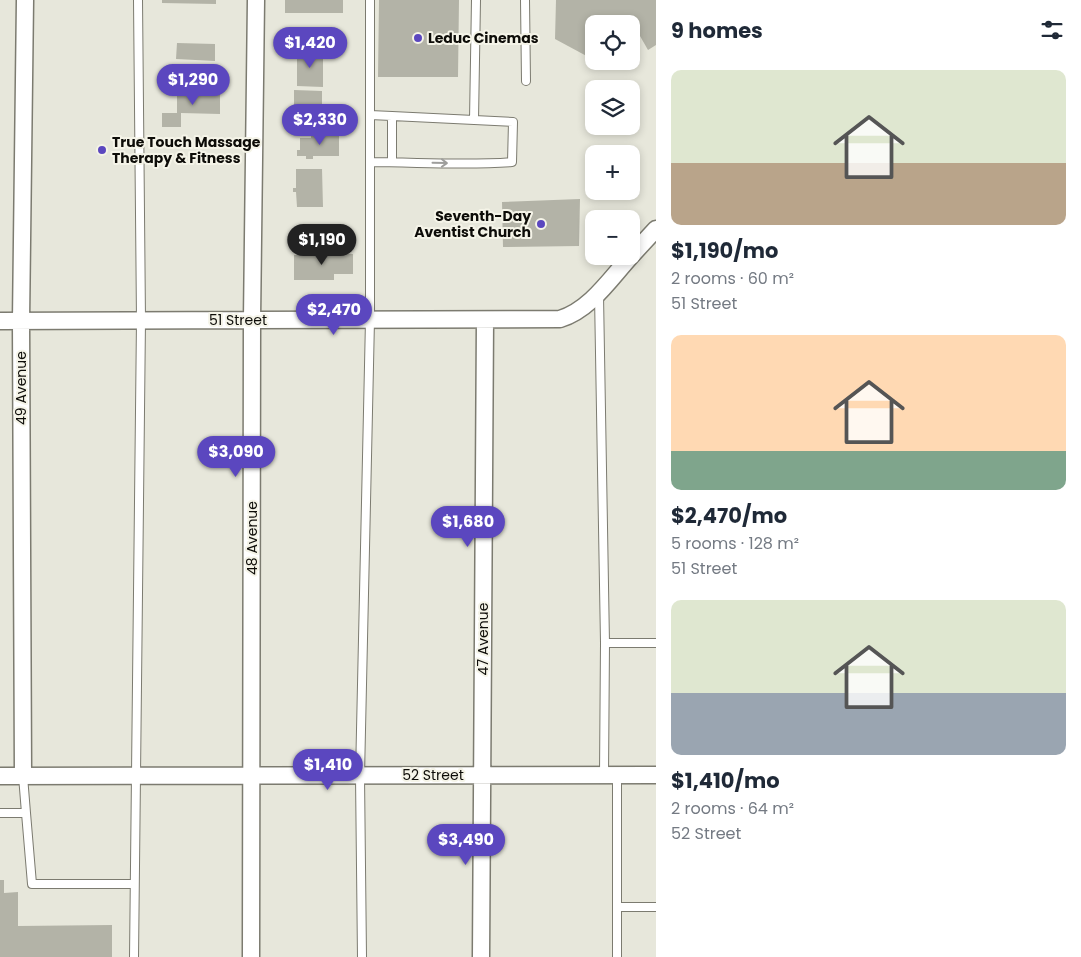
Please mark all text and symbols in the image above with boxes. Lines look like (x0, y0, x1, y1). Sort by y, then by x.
map controls (585, 15, 640, 265)
button: locate (585, 15, 640, 70)
text: 9 homes (671, 16, 763, 45)
icon: filters (1038, 16, 1066, 44)
pin: $1,420 (269, 27, 351, 69)
place label: Leduc Cinemas (428, 28, 539, 48)
text: $1,420 (284, 31, 336, 54)
marker: Leduc Cinemas (412, 32, 424, 44)
pin: $1,290 (152, 64, 234, 106)
text: $1,290 (168, 68, 218, 91)
button: layers (585, 80, 640, 135)
icon: home (824, 102, 914, 192)
pin: $2,330 (279, 104, 361, 146)
text: $2,330 (293, 108, 347, 131)
place label: True Touch Massage Therapy & Fitness (112, 132, 261, 168)
marker: True Touch Massage Therapy & Fitness (96, 144, 108, 156)
button: + (585, 145, 640, 200)
one-way arrow (432, 158, 448, 168)
place label: Seventh-Day Aventist Church (414, 206, 531, 242)
button: − (585, 210, 640, 265)
marker: Seventh-Day Aventist Church (535, 218, 547, 230)
pin: $1,190 (281, 224, 363, 266)
text: $1,190 (298, 228, 346, 251)
text: $1,190/mo (671, 236, 778, 265)
text: 2 rooms · 60 m² (671, 267, 794, 290)
text: 51 Street (671, 292, 737, 315)
pin: $2,470 (293, 294, 375, 336)
text: $2,470 (307, 298, 361, 321)
street label: 51 Street (209, 310, 267, 330)
street label: 49 Avenue (11, 351, 31, 425)
icon: home (824, 367, 914, 457)
pin: $3,090 (195, 436, 277, 478)
text: $3,090 (208, 440, 264, 463)
street label: 48 Avenue (242, 501, 262, 575)
text: $2,470/mo (671, 501, 787, 530)
pin: $1,680 (427, 506, 509, 548)
text: $1,680 (442, 510, 494, 533)
text: 5 rooms · 128 m² (671, 532, 799, 555)
text: 51 Street (671, 557, 737, 580)
street label: 47 Avenue (473, 602, 493, 675)
icon: home (824, 632, 914, 722)
pin: $1,410 (287, 748, 369, 791)
text: $1,410 (304, 753, 352, 776)
street label: 52 Street (402, 765, 464, 785)
text: $1,410/mo (671, 766, 780, 795)
text: 2 rooms · 64 m² (671, 797, 794, 820)
text: 52 Street (671, 822, 741, 845)
pin: $3,490 (425, 824, 507, 866)
text: $3,490 (438, 828, 494, 851)

